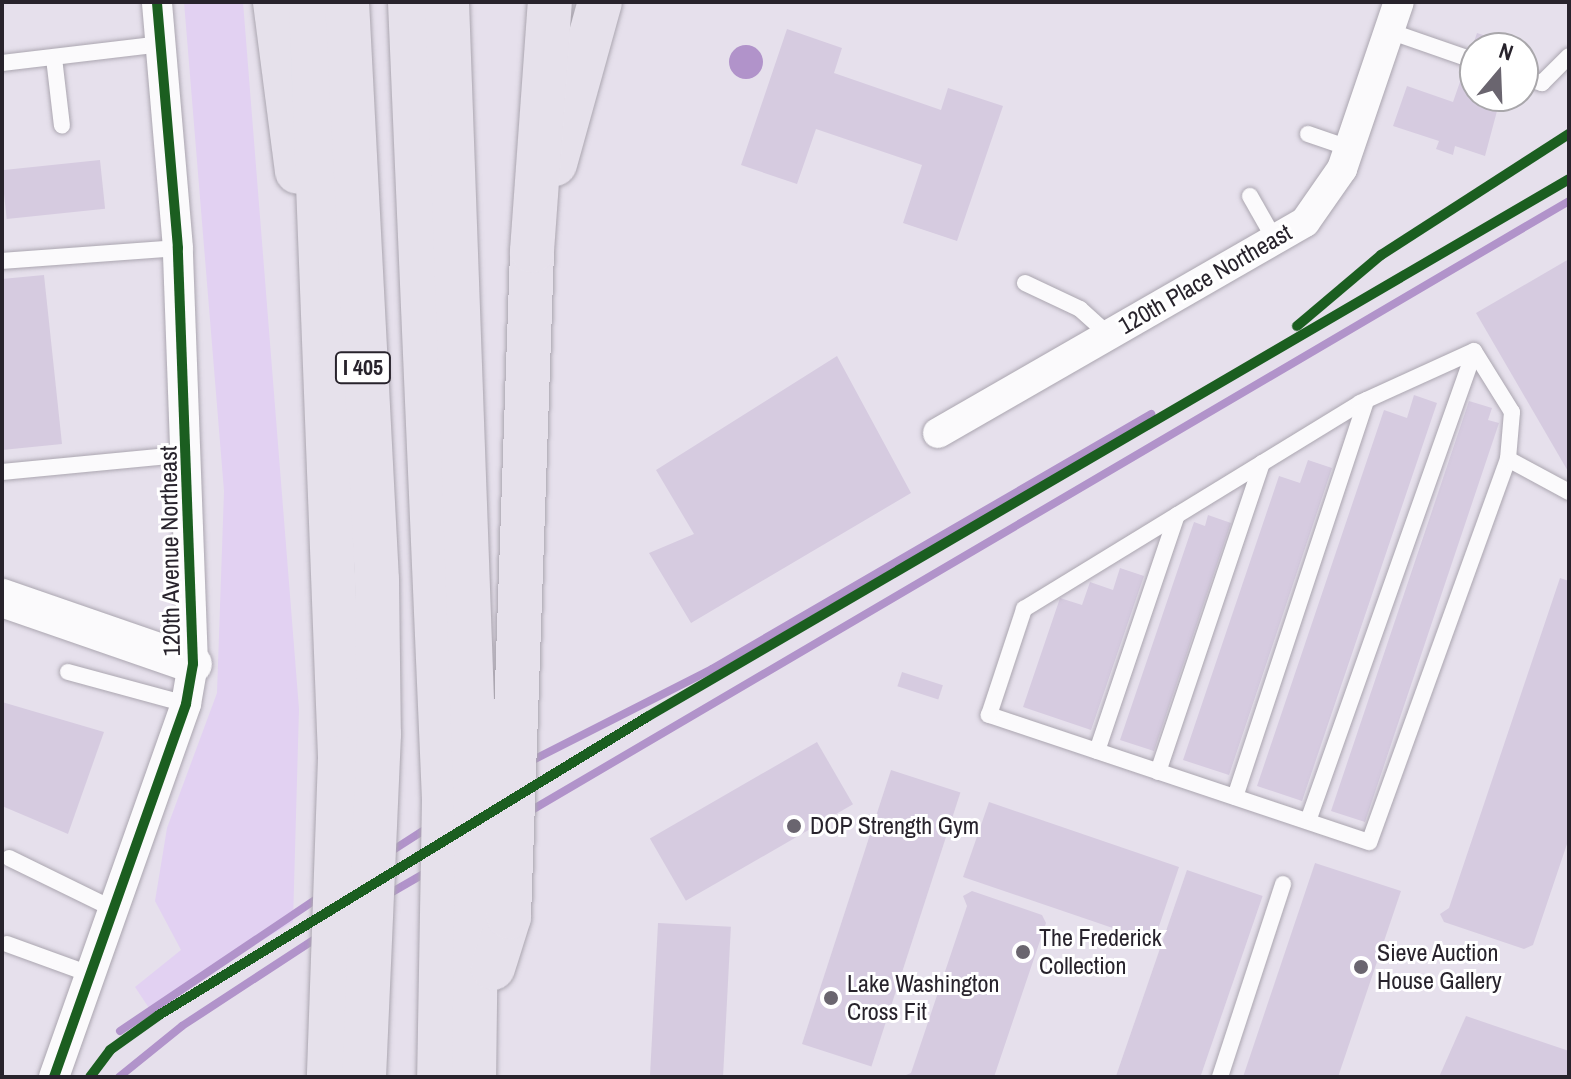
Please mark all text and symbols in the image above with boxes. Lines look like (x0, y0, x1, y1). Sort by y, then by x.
north arrow (1459, 32, 1539, 112)
text: N (1495, 35, 1517, 68)
street label: 120th Place Northeast (1113, 218, 1297, 340)
road number: I 405 (333, 350, 393, 386)
street label: 120th Avenue Northeast (154, 445, 186, 657)
place label: DOP Strength Gym (810, 812, 980, 840)
marker: DOP Strength Gym (785, 817, 803, 835)
place label: The Frederick Collection (1039, 924, 1161, 980)
place label: Sieve Auction House Gallery (1377, 939, 1502, 995)
marker: The Frederick Collection (1014, 943, 1032, 961)
marker: Sieve Auction House Gallery (1352, 958, 1370, 976)
place label: Lake Washington Cross Fit (847, 970, 999, 1026)
marker: Lake Washington Cross Fit (822, 989, 840, 1007)

